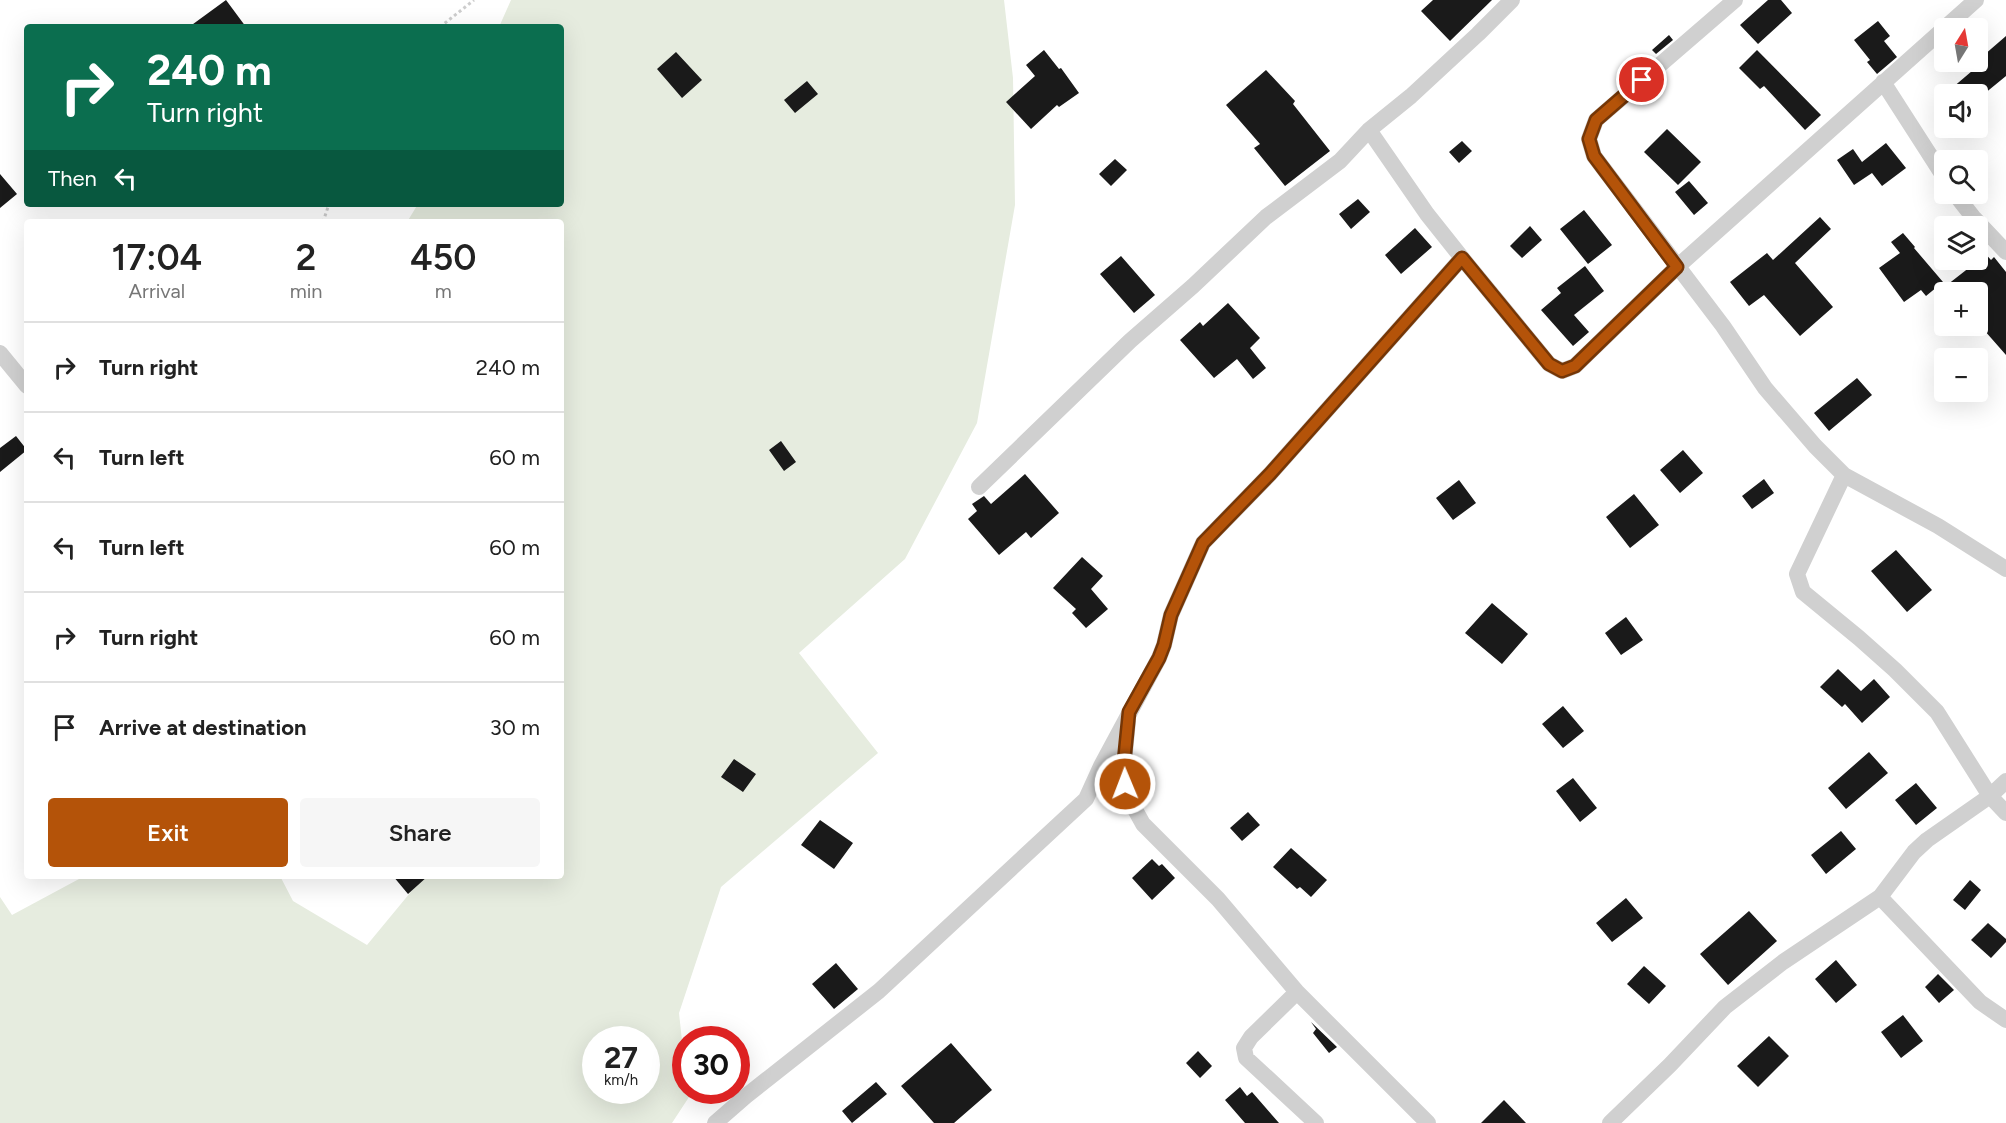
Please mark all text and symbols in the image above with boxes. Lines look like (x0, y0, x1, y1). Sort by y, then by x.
north arrow (1934, 18, 1988, 72)
map controls (1934, 18, 1988, 402)
text: 240 m (147, 45, 272, 96)
icon: right (48, 48, 126, 126)
pin (1616, 54, 1667, 105)
icon: arrive (1625, 63, 1658, 96)
button: sound (1934, 84, 1988, 138)
text: Turn right (147, 96, 263, 129)
button: search (1934, 150, 1988, 204)
icon: left (109, 162, 142, 195)
text: Then (48, 165, 97, 192)
button: layers (1934, 216, 1988, 270)
text: 17:04 (111, 236, 202, 279)
text: 2 (296, 236, 316, 279)
text: 450 (410, 236, 477, 279)
text: Arrival (129, 279, 185, 303)
text: min (290, 279, 322, 303)
text: m (435, 279, 452, 303)
button: + (1934, 282, 1988, 336)
button: − (1934, 348, 1988, 402)
icon: right (48, 351, 81, 384)
text: Turn right (99, 354, 198, 381)
text: 240 m (476, 354, 540, 381)
icon: left (48, 441, 81, 474)
text: Turn left (99, 444, 185, 471)
text: 60 m (489, 444, 540, 471)
icon: left (48, 531, 81, 564)
text: Turn left (99, 534, 185, 561)
text: 60 m (489, 534, 540, 561)
icon: right (48, 621, 81, 654)
text: Turn right (99, 624, 198, 651)
text: 60 m (489, 624, 540, 651)
icon: arrive (48, 711, 81, 744)
text: Arrive at destination (99, 714, 307, 741)
text: 30 m (490, 714, 540, 741)
position arrow (1093, 752, 1157, 816)
button: Exit (48, 798, 288, 867)
button: Share (300, 798, 540, 867)
speed limit sign: 30 (672, 1026, 750, 1104)
text: 27 (604, 1039, 638, 1076)
text: km/h (604, 1071, 638, 1089)

